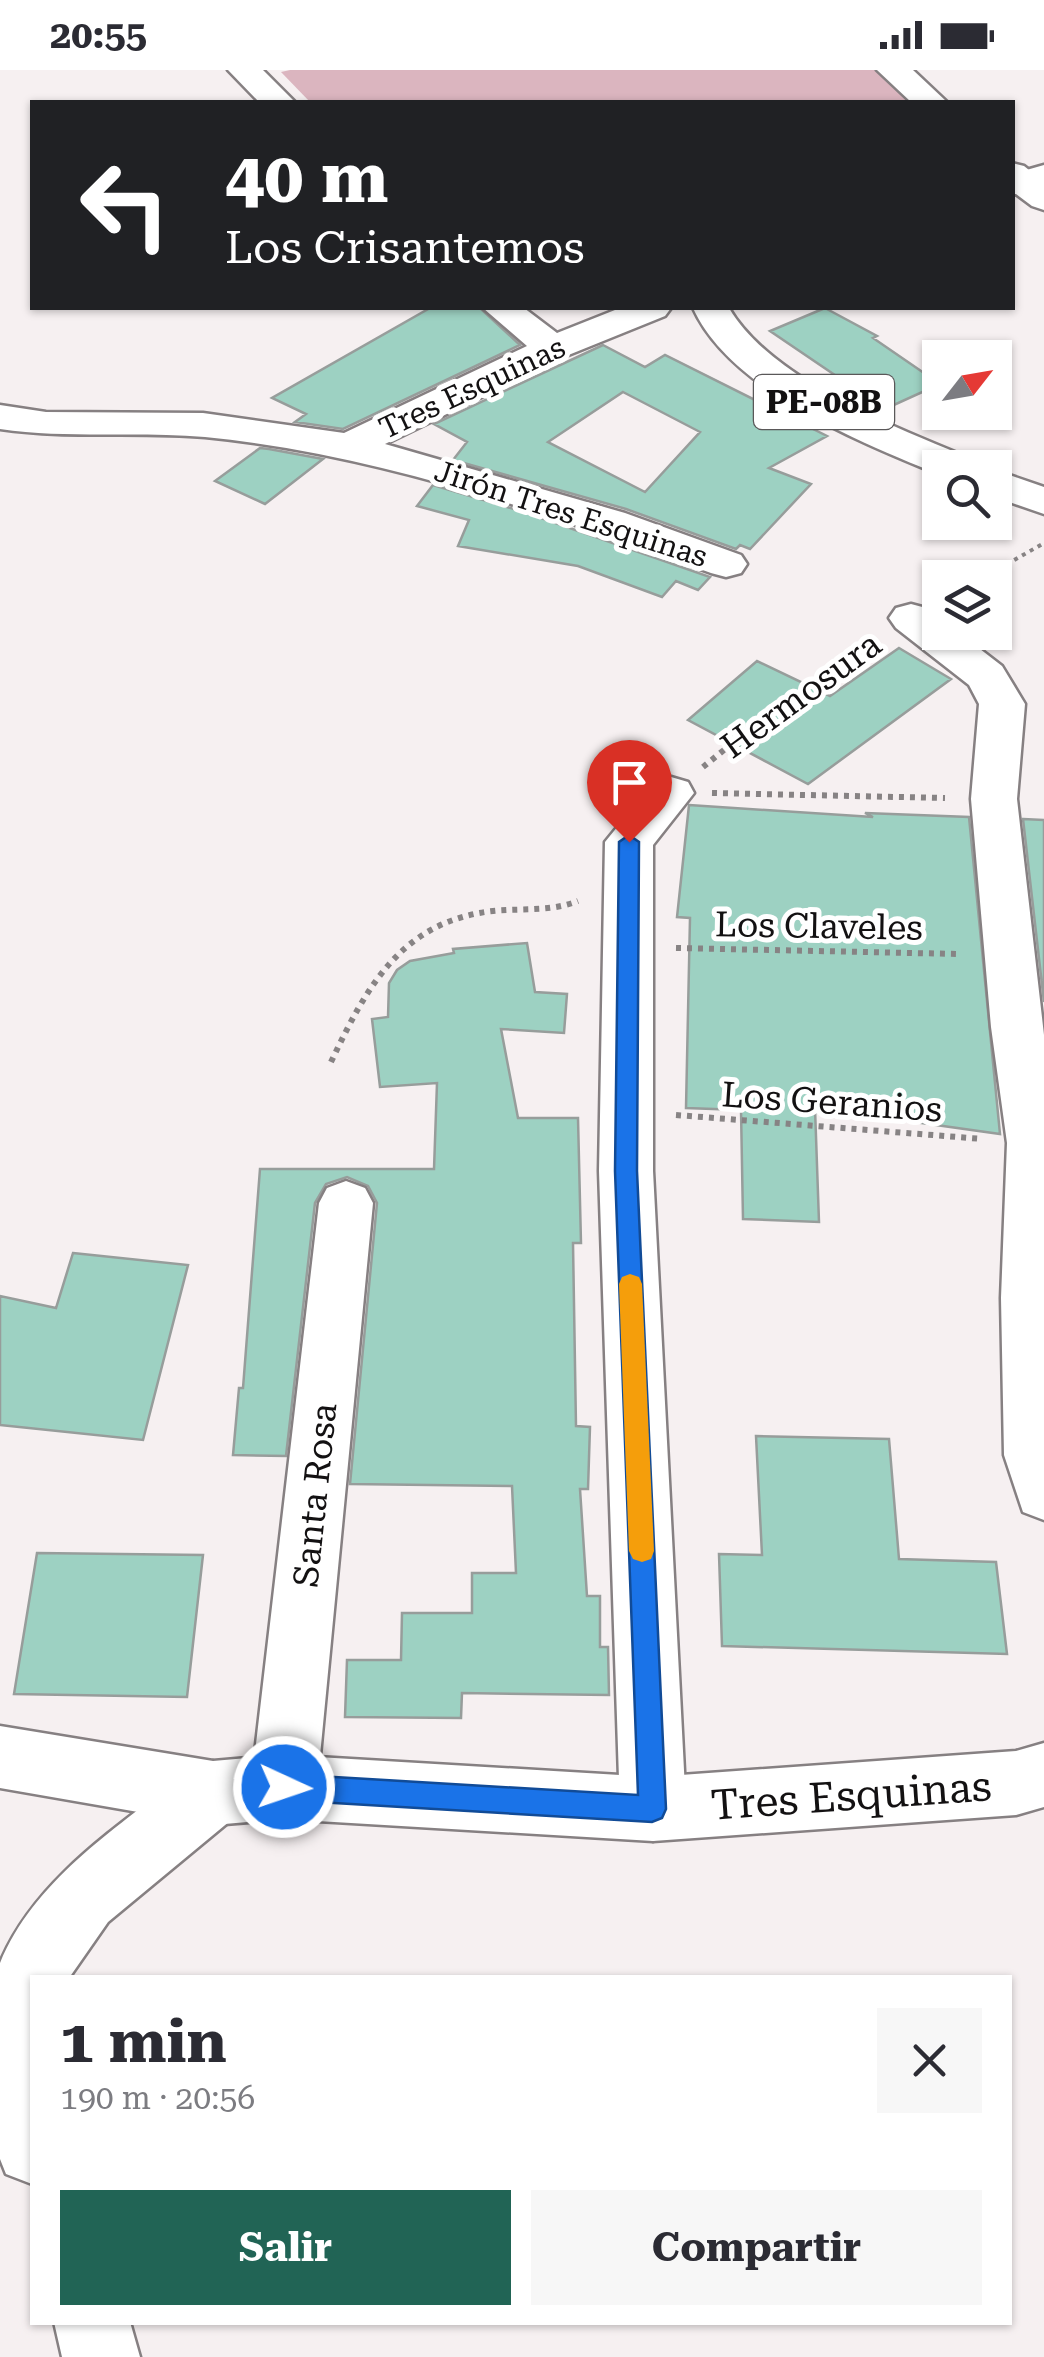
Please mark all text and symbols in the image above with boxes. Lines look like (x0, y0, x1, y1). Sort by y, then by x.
text: 20:55 (50, 13, 147, 57)
text: 40 m (225, 137, 389, 219)
icon: left (60, 140, 190, 270)
text: Los Crisantemos (225, 221, 585, 274)
street label: Tres Esquinas (373, 329, 570, 446)
north arrow (922, 340, 1012, 430)
map controls (922, 340, 1012, 650)
road number: PE-08B (754, 375, 894, 429)
button: search (922, 450, 1012, 540)
street label: Jirón Tres Esquinas (430, 453, 712, 574)
button: layers (922, 560, 1012, 650)
street label: Hermosura (714, 624, 889, 767)
pin (587, 740, 672, 843)
icon: arrive (602, 755, 657, 810)
street label: Los Claveles (715, 904, 923, 949)
street label: Los Geranios (720, 1074, 944, 1131)
street label: Santa Rosa (285, 1401, 346, 1589)
position arrow (232, 1735, 336, 1839)
street label: Tres Esquinas (709, 1761, 993, 1830)
text: 1 min (60, 2006, 227, 2077)
button: close (877, 2008, 982, 2113)
text: 190 m · 20:56 (60, 2079, 255, 2117)
button: Salir (60, 2190, 511, 2305)
button: Compartir (531, 2190, 982, 2305)

